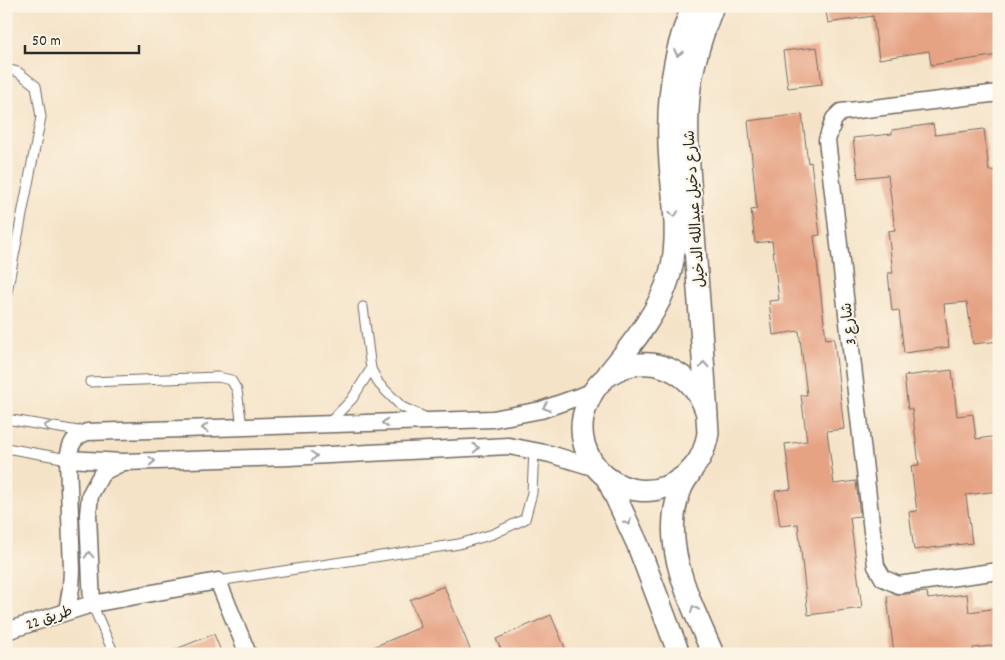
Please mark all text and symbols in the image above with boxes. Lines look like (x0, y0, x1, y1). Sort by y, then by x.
scale bar (25, 22, 139, 54)
text: 50 m (32, 31, 61, 53)
one-way arrow (673, 48, 684, 57)
street label: شارع دخيل عبدالله الدخيل (680, 129, 712, 288)
one-way arrow (669, 210, 680, 218)
street label: شارع 3 (836, 301, 863, 346)
one-way arrow (699, 361, 710, 369)
one-way arrow (542, 402, 550, 412)
one-way arrow (380, 417, 388, 428)
one-way arrow (42, 421, 51, 431)
one-way arrow (200, 423, 208, 434)
one-way arrow (472, 442, 480, 453)
one-way arrow (310, 450, 318, 461)
one-way arrow (148, 456, 156, 467)
one-way arrow (621, 517, 632, 526)
one-way arrow (84, 551, 95, 559)
street label: طريق 22 (23, 601, 76, 637)
one-way arrow (689, 605, 700, 614)

